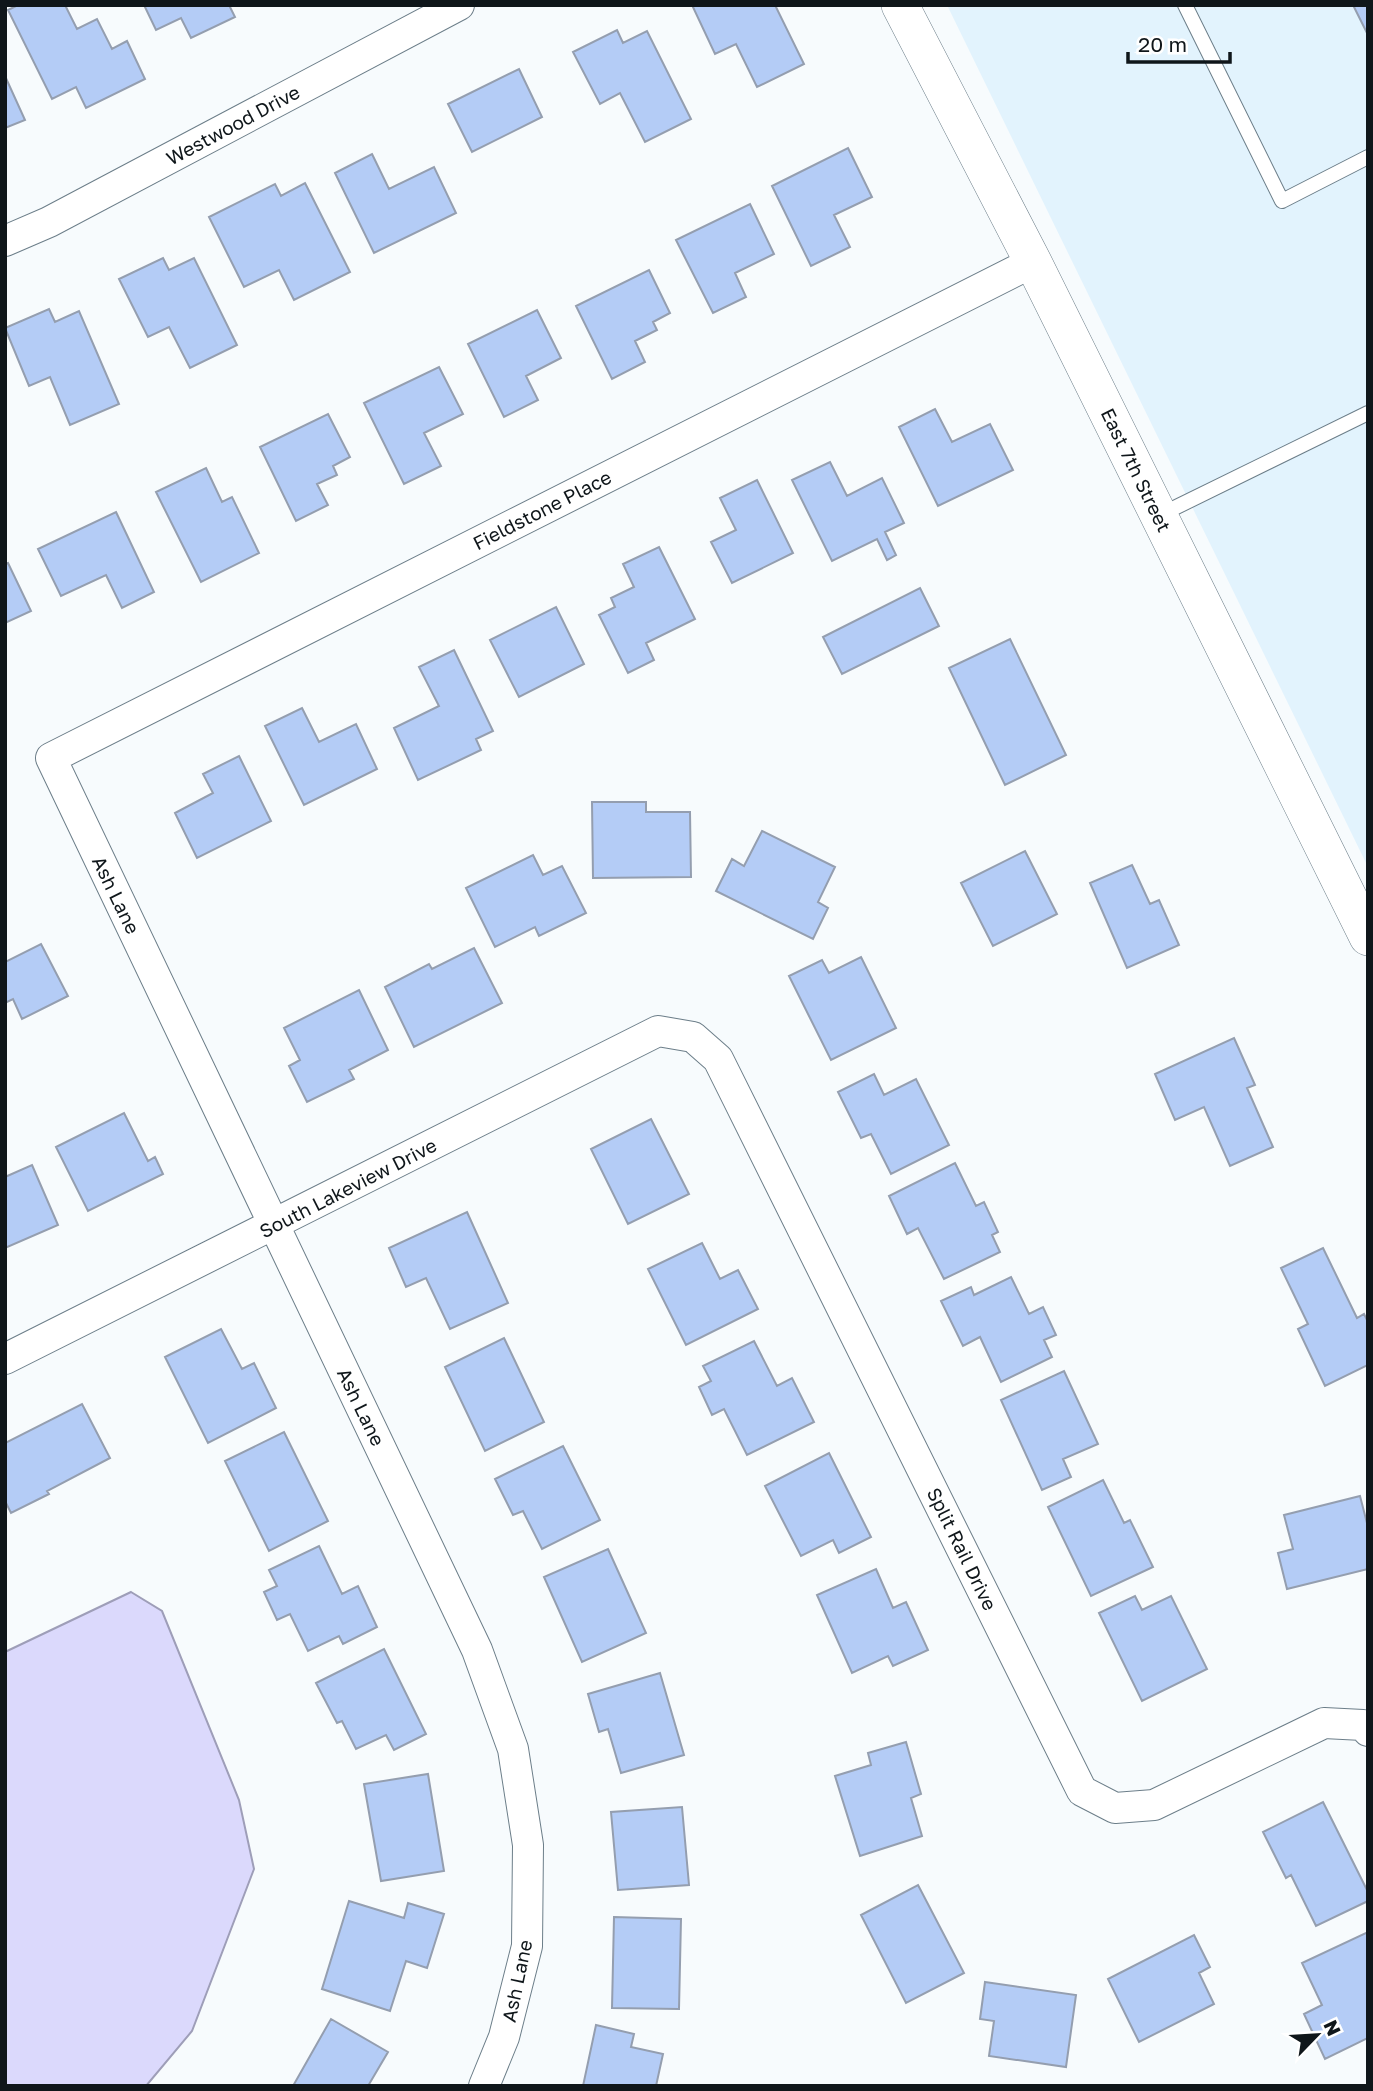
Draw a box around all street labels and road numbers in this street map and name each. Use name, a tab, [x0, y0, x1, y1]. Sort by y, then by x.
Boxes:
street label: Westwood Drive	[162, 80, 303, 169]
street label: East 7th Street	[1097, 404, 1176, 535]
street label: Fieldstone Place	[469, 465, 615, 554]
street label: Ash Lane	[88, 852, 145, 937]
street label: South Lakeview Drive	[255, 1133, 440, 1242]
street label: Ash Lane	[333, 1364, 390, 1449]
street label: Split Rail Drive	[923, 1484, 1002, 1614]
street label: Ash Lane	[497, 1938, 536, 2024]

